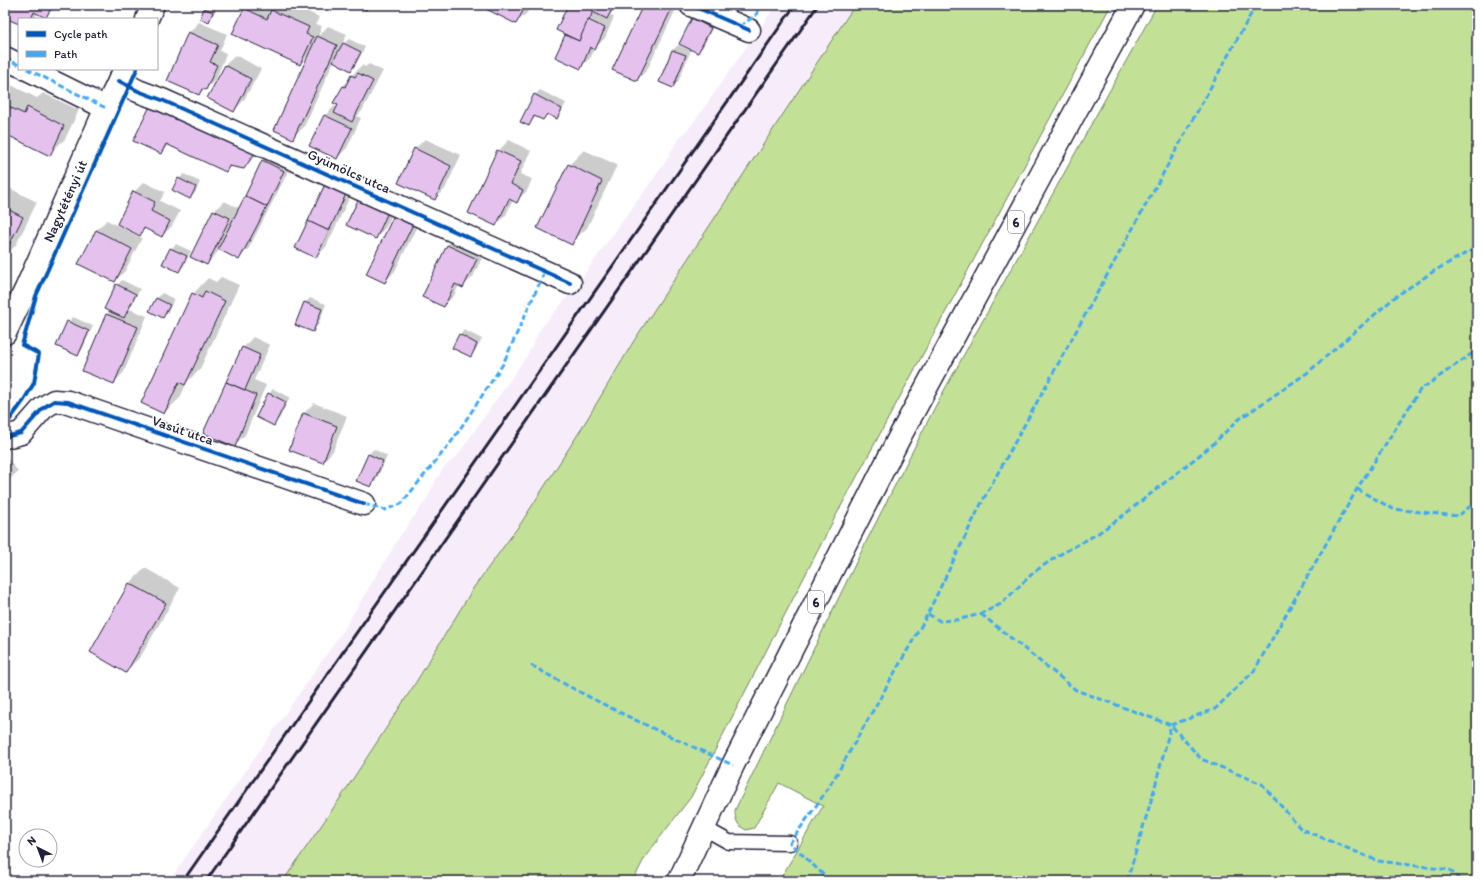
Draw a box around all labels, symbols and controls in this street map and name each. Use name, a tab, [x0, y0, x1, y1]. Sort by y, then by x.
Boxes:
legend	[18, 18, 158, 70]
text: Cycle path	[54, 27, 108, 41]
text: Path	[54, 47, 77, 61]
street label: Gyümölcs utca	[305, 146, 393, 197]
street label: Nagytétényi út	[40, 157, 91, 245]
road number: 6	[1008, 211, 1024, 233]
street label: Vasút utca	[150, 412, 217, 449]
road number: 6	[808, 591, 824, 613]
north arrow	[18, 828, 58, 868]
text: N	[25, 834, 39, 848]

